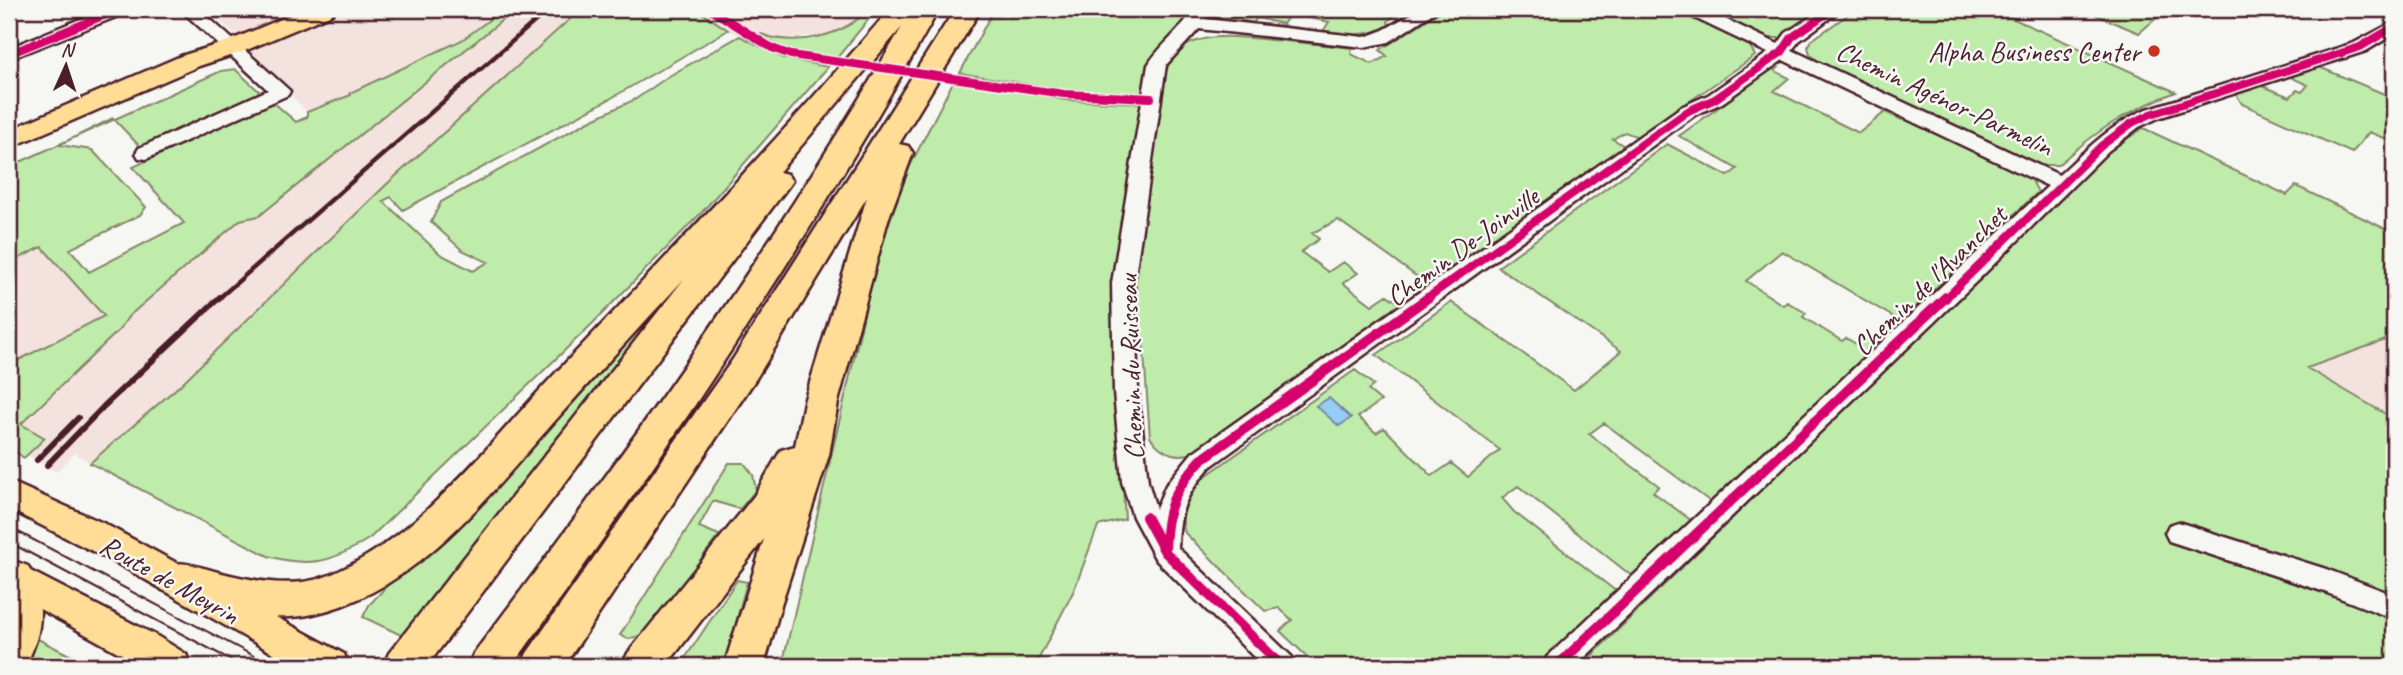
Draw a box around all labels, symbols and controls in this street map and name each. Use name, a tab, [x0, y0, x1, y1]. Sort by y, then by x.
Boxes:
north arrow	[32, 32, 102, 102]
street label: Chemin Agénor-Parmelin	[1831, 33, 2060, 165]
place label: Alpha Business Center	[1928, 34, 2143, 69]
text: N	[60, 38, 77, 62]
marker: Alpha Business Center	[2146, 43, 2162, 59]
street label: Chemin De-Joinville	[1379, 178, 1547, 314]
street label: Chemin de l'Avanchet	[1845, 196, 2016, 363]
street label: Chemin du Ruisseau	[1110, 272, 1151, 460]
street label: Route de Meyrin	[94, 527, 246, 632]

